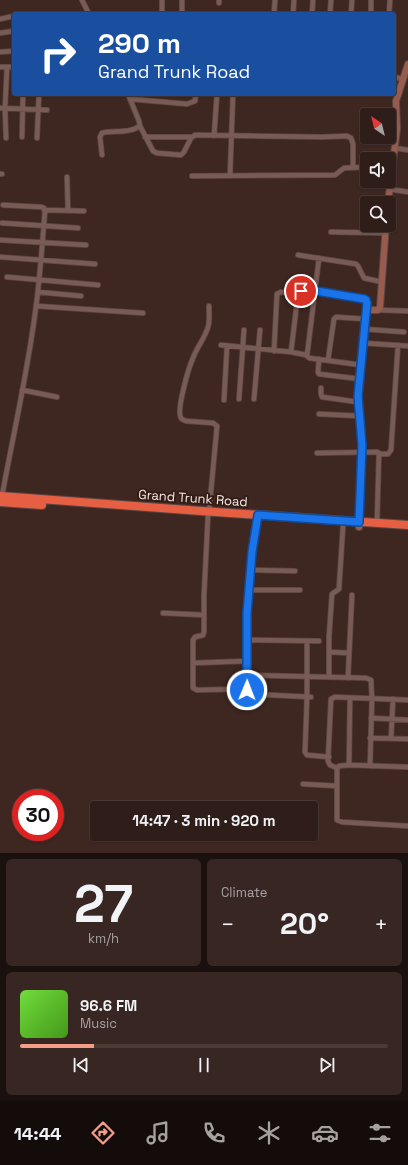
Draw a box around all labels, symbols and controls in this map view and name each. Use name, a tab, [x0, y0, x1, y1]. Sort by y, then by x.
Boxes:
text: 290 m	[98, 25, 181, 61]
icon: right	[32, 28, 84, 80]
text: Grand Trunk Road	[98, 60, 250, 83]
north arrow	[360, 108, 396, 144]
map controls	[360, 108, 396, 232]
button: sound	[360, 152, 396, 188]
button: search	[360, 196, 396, 232]
pin	[284, 274, 318, 308]
icon: arrive	[290, 280, 312, 302]
street label: Grand Trunk Road	[138, 486, 248, 510]
position arrow	[226, 669, 268, 711]
speed limit sign: 30	[12, 789, 64, 841]
text: 14:47 · 3 min · 920 m	[132, 811, 276, 830]
text: 27	[74, 871, 133, 937]
text: Climate	[221, 884, 267, 901]
text: 20°	[280, 904, 329, 943]
text: −	[221, 910, 235, 938]
text: +	[374, 910, 388, 938]
text: km/h	[88, 930, 119, 947]
text: 96.6 FM	[80, 996, 137, 1015]
text: Music	[80, 1015, 117, 1032]
icon: previous	[70, 1054, 92, 1076]
icon: pause	[193, 1054, 215, 1076]
icon: next	[316, 1054, 338, 1076]
icon: directions	[89, 1119, 117, 1147]
icon: music	[144, 1119, 172, 1147]
icon: phone	[200, 1119, 228, 1147]
icon: climate	[255, 1119, 283, 1147]
icon: car	[311, 1119, 339, 1147]
icon: filters	[366, 1119, 394, 1147]
text: 14:44	[14, 1122, 62, 1145]

